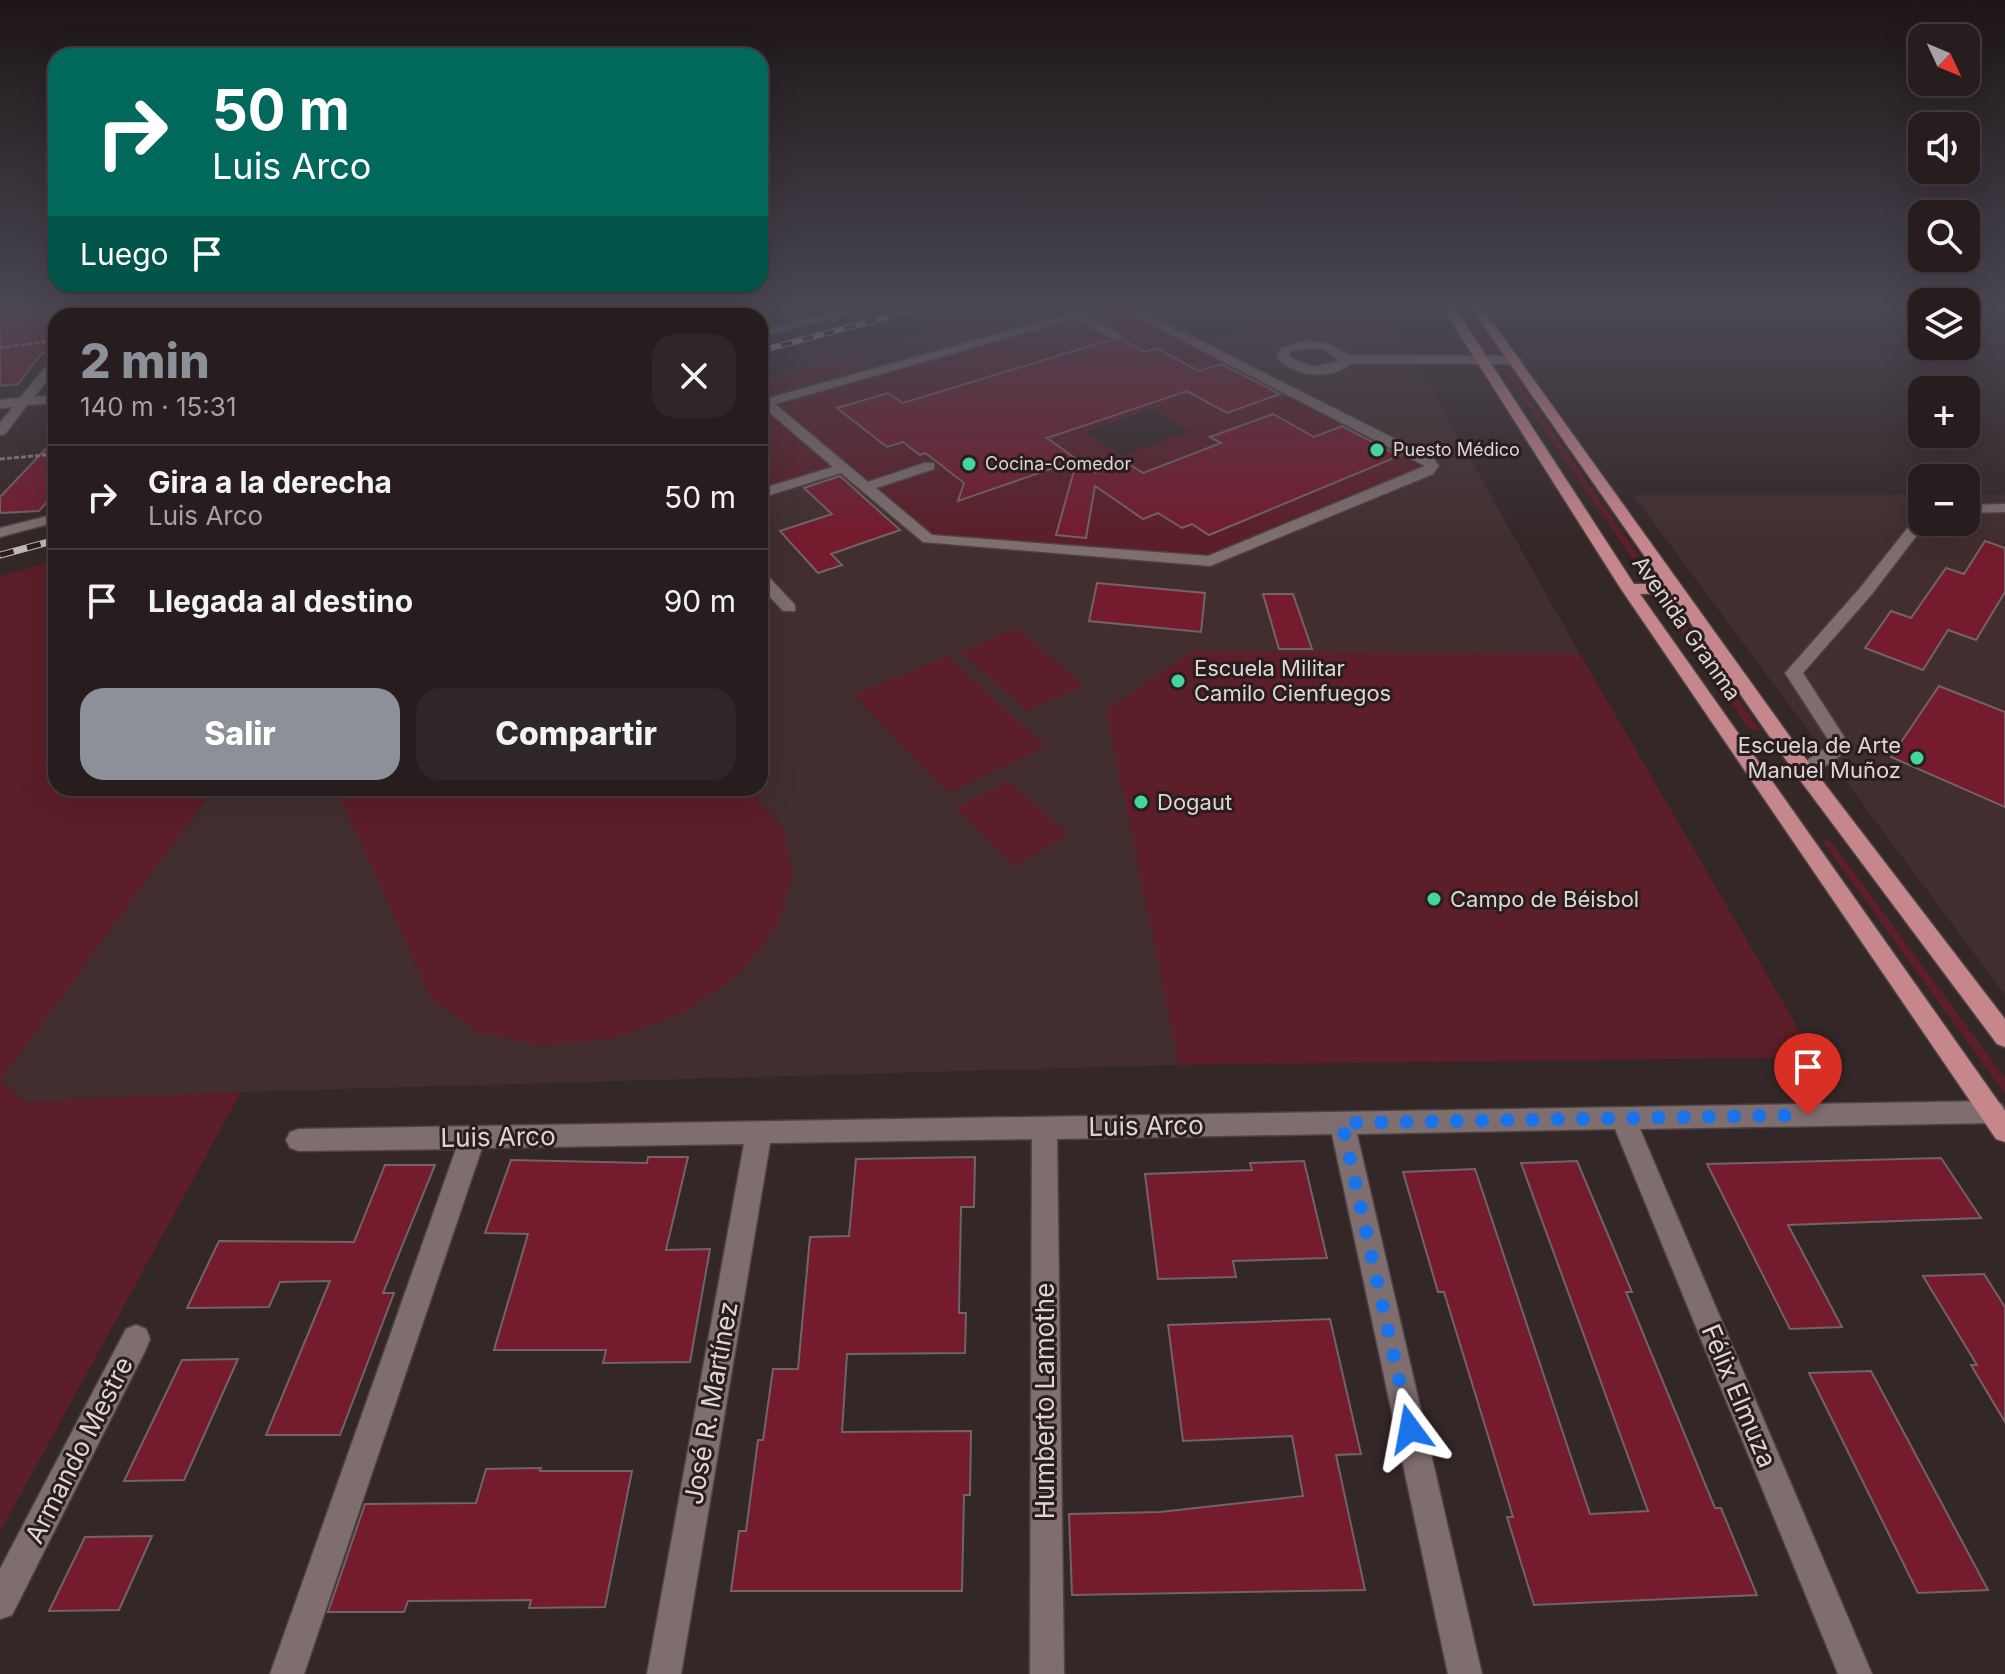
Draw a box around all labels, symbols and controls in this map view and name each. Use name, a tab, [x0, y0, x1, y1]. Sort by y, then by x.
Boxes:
north arrow	[1908, 24, 1980, 96]
map controls	[1908, 24, 1980, 536]
text: 50 m	[212, 76, 350, 144]
icon: right	[80, 80, 184, 184]
button: sound	[1908, 112, 1980, 184]
text: Luis Arco	[212, 144, 371, 188]
button: search	[1908, 200, 1980, 272]
icon: arrive	[185, 232, 229, 276]
text: Luego	[80, 236, 169, 272]
button: layers	[1908, 288, 1980, 360]
text: 2 min	[80, 331, 210, 390]
button: close	[652, 334, 736, 418]
button: +	[1908, 376, 1980, 448]
text: 140 m · 15:31	[80, 391, 236, 422]
place label: Puesto Médico	[1393, 439, 1520, 460]
marker: Puesto Médico	[1368, 441, 1386, 459]
place label: Cocina-Comedor	[985, 453, 1132, 474]
marker: Cocina-Comedor	[960, 455, 978, 473]
text: Gira a la derecha	[148, 464, 392, 500]
button: −	[1908, 464, 1980, 536]
icon: right	[80, 475, 124, 519]
text: 50 m	[664, 479, 736, 515]
text: Luis Arco	[148, 500, 263, 531]
street label: Avenida Granma	[1627, 551, 1747, 705]
icon: arrive	[80, 579, 124, 623]
text: Llegada al destino	[148, 583, 413, 619]
text: 90 m	[664, 583, 736, 619]
place label: Escuela Militar Camilo Cienfuegos	[1194, 655, 1391, 706]
marker: Escuela Militar Camilo Cienfuegos	[1169, 672, 1187, 690]
button: Salir	[80, 688, 400, 780]
button: Compartir	[416, 688, 736, 780]
place label: Escuela de Arte Manuel Muñoz	[1738, 732, 1901, 783]
marker: Escuela de Arte Manuel Muñoz	[1908, 749, 1926, 767]
place label: Dogaut	[1157, 789, 1232, 815]
marker: Dogaut	[1132, 793, 1150, 811]
place label: Campo de Béisbol	[1450, 886, 1639, 912]
marker: Campo de Béisbol	[1425, 890, 1443, 908]
pin	[1774, 1033, 1842, 1115]
icon: arrive	[1786, 1045, 1830, 1089]
street label: Luis Arco	[1088, 1109, 1204, 1142]
street label: Luis Arco	[440, 1120, 556, 1153]
street label: Humberto Lamothe	[1029, 1283, 1060, 1519]
street label: José R. Martínez	[677, 1299, 744, 1507]
street label: Félix Elmuza	[1695, 1320, 1784, 1472]
street label: Armando Mestre	[18, 1351, 139, 1548]
position arrow	[1368, 1387, 1452, 1471]

